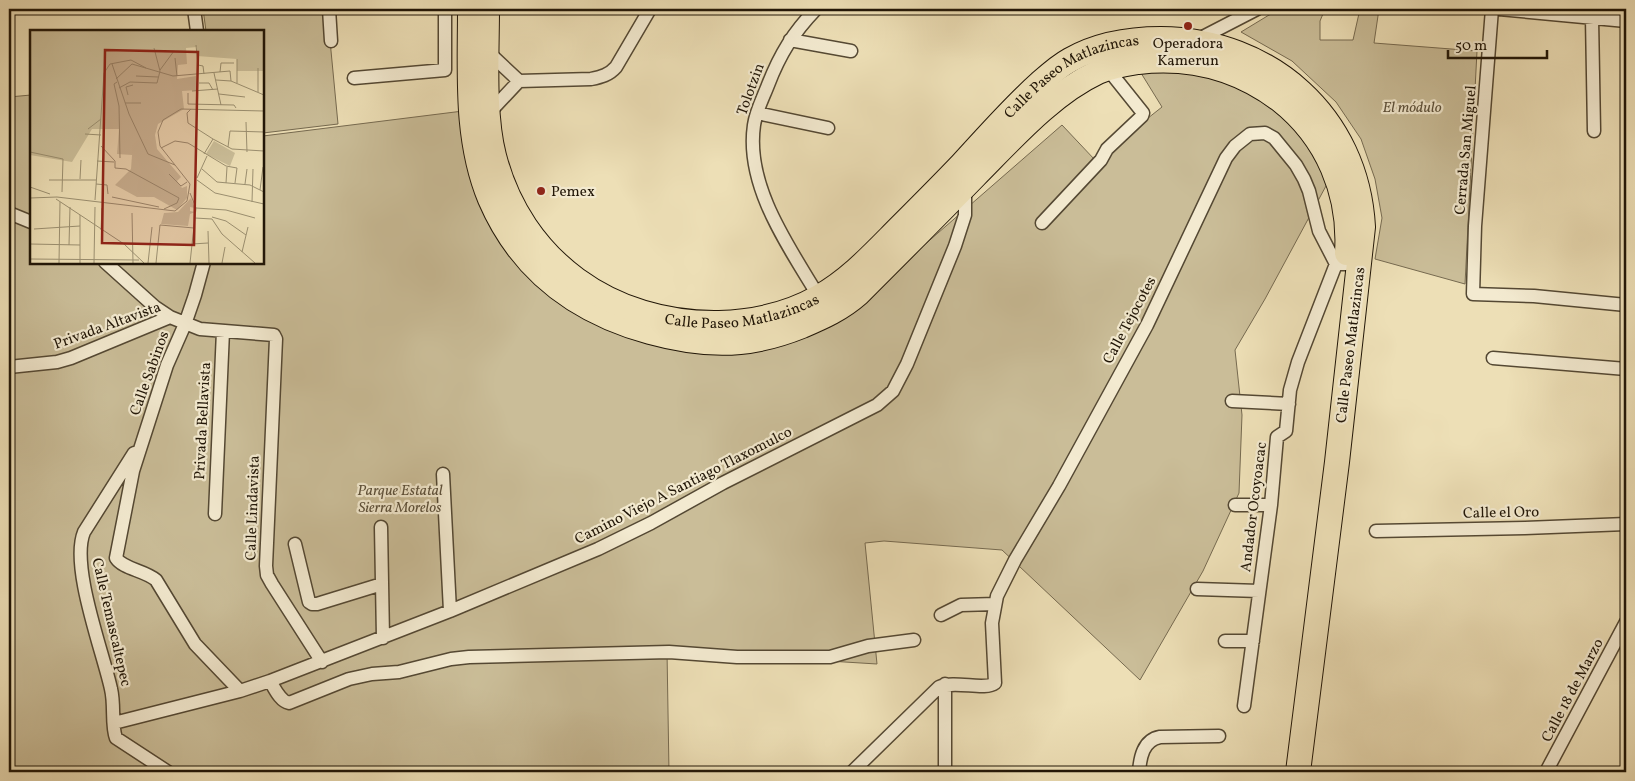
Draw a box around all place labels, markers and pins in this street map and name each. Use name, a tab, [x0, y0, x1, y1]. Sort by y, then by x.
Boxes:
marker: Operadora Kamerun	[1182, 20, 1194, 32]
place label: Operadora Kamerun	[1153, 34, 1223, 72]
place label: Pemex	[551, 182, 595, 203]
marker: Pemex	[535, 185, 547, 197]

